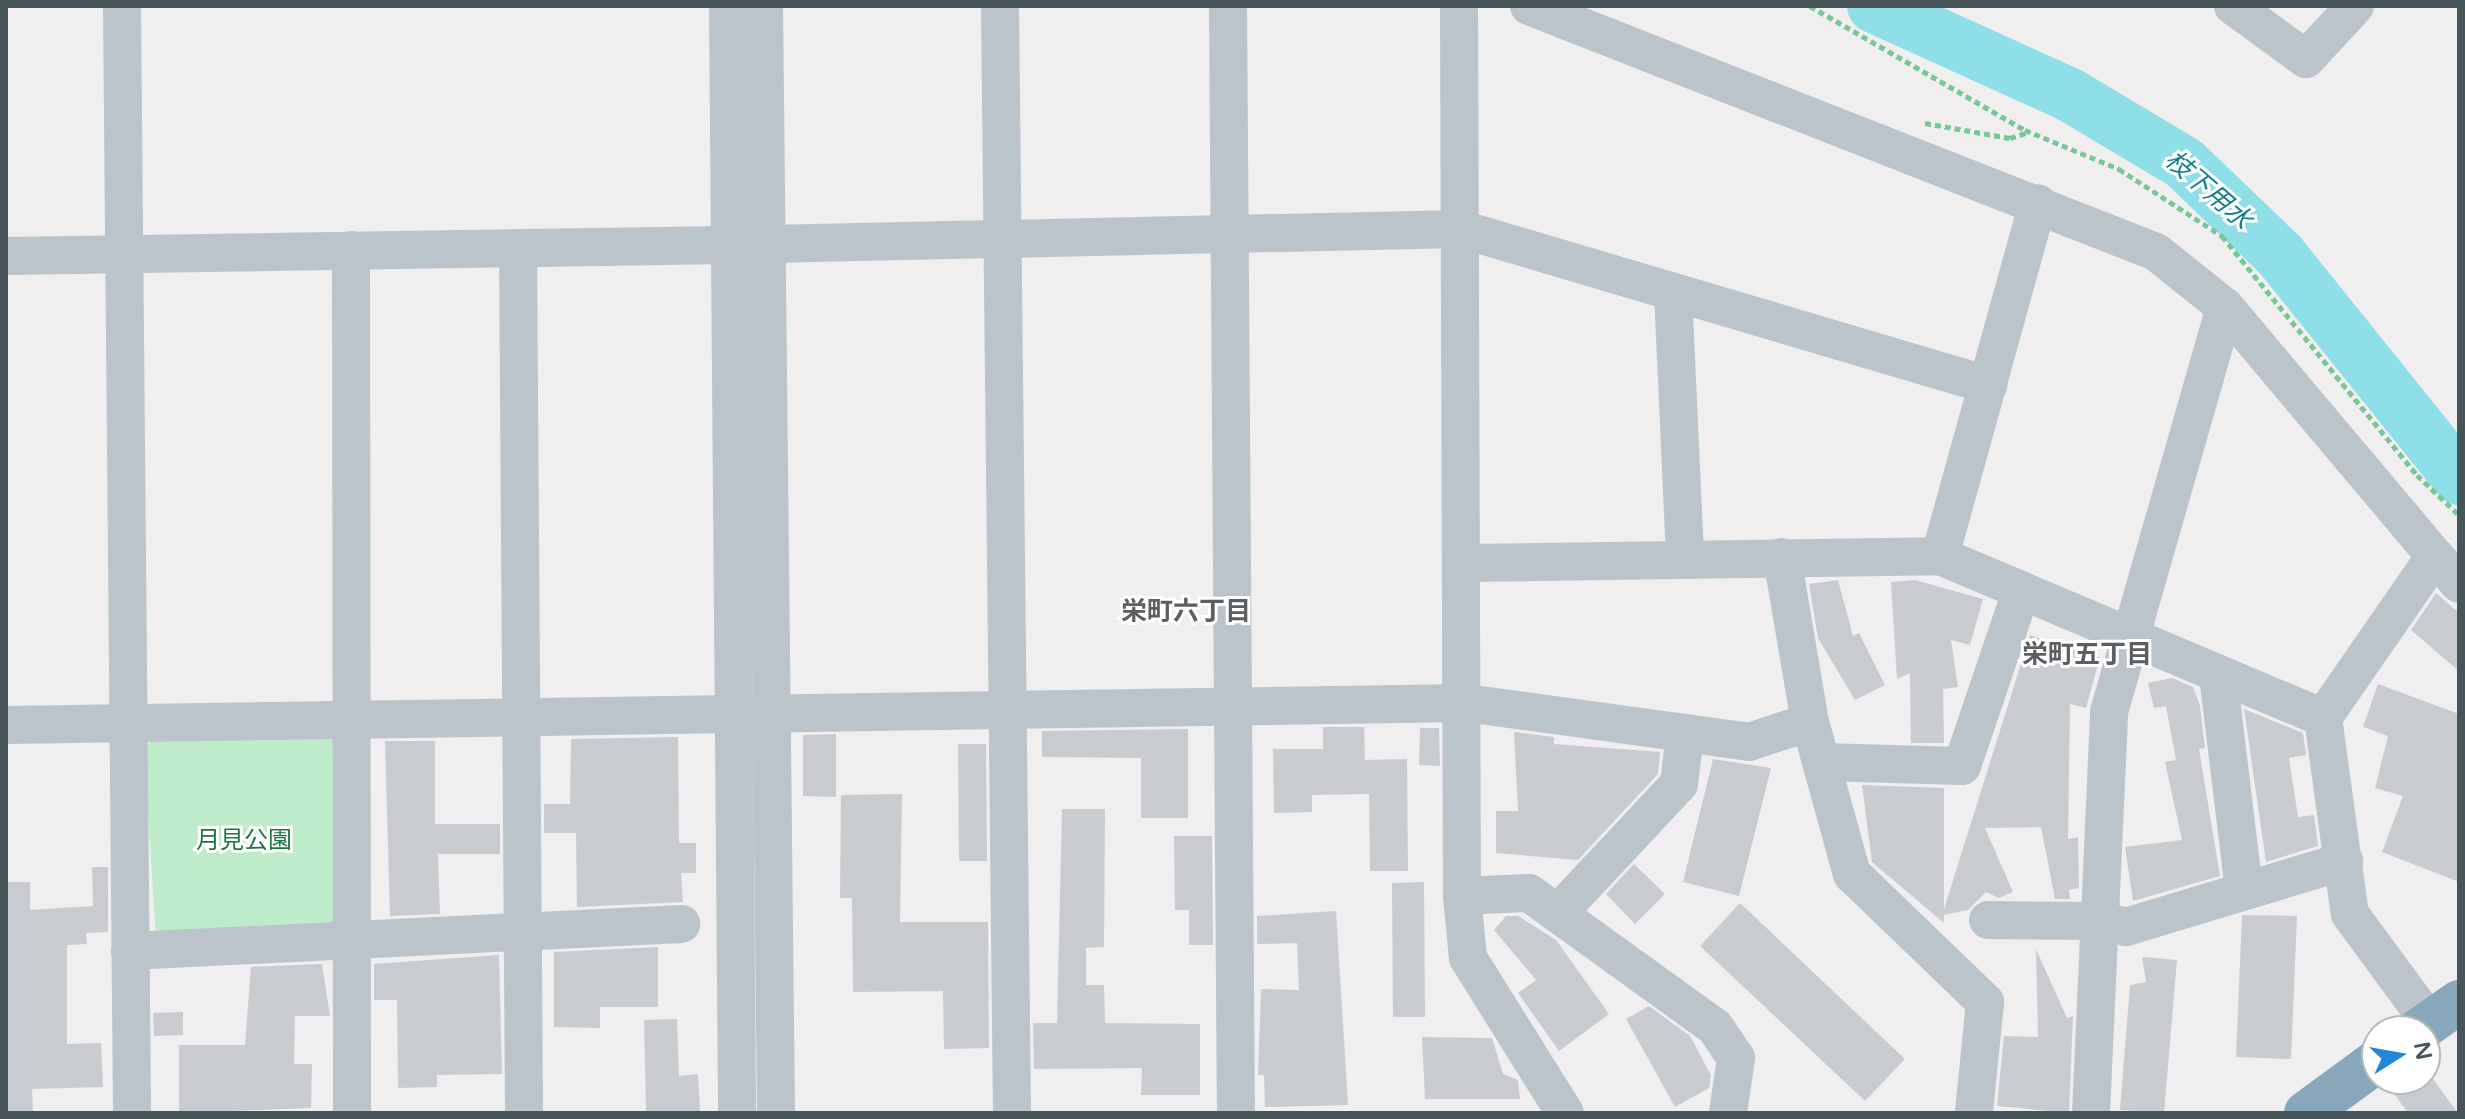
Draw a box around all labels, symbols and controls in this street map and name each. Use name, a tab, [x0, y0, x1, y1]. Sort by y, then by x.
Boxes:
water label: 枝下用水	[2159, 144, 2257, 236]
district label: 栄町六丁目	[1121, 596, 1251, 628]
district label: 栄町五丁目	[2022, 639, 2152, 671]
park label: 月見公園	[196, 827, 292, 855]
north arrow	[2361, 1015, 2441, 1095]
text: N	[2408, 1040, 2437, 1062]

